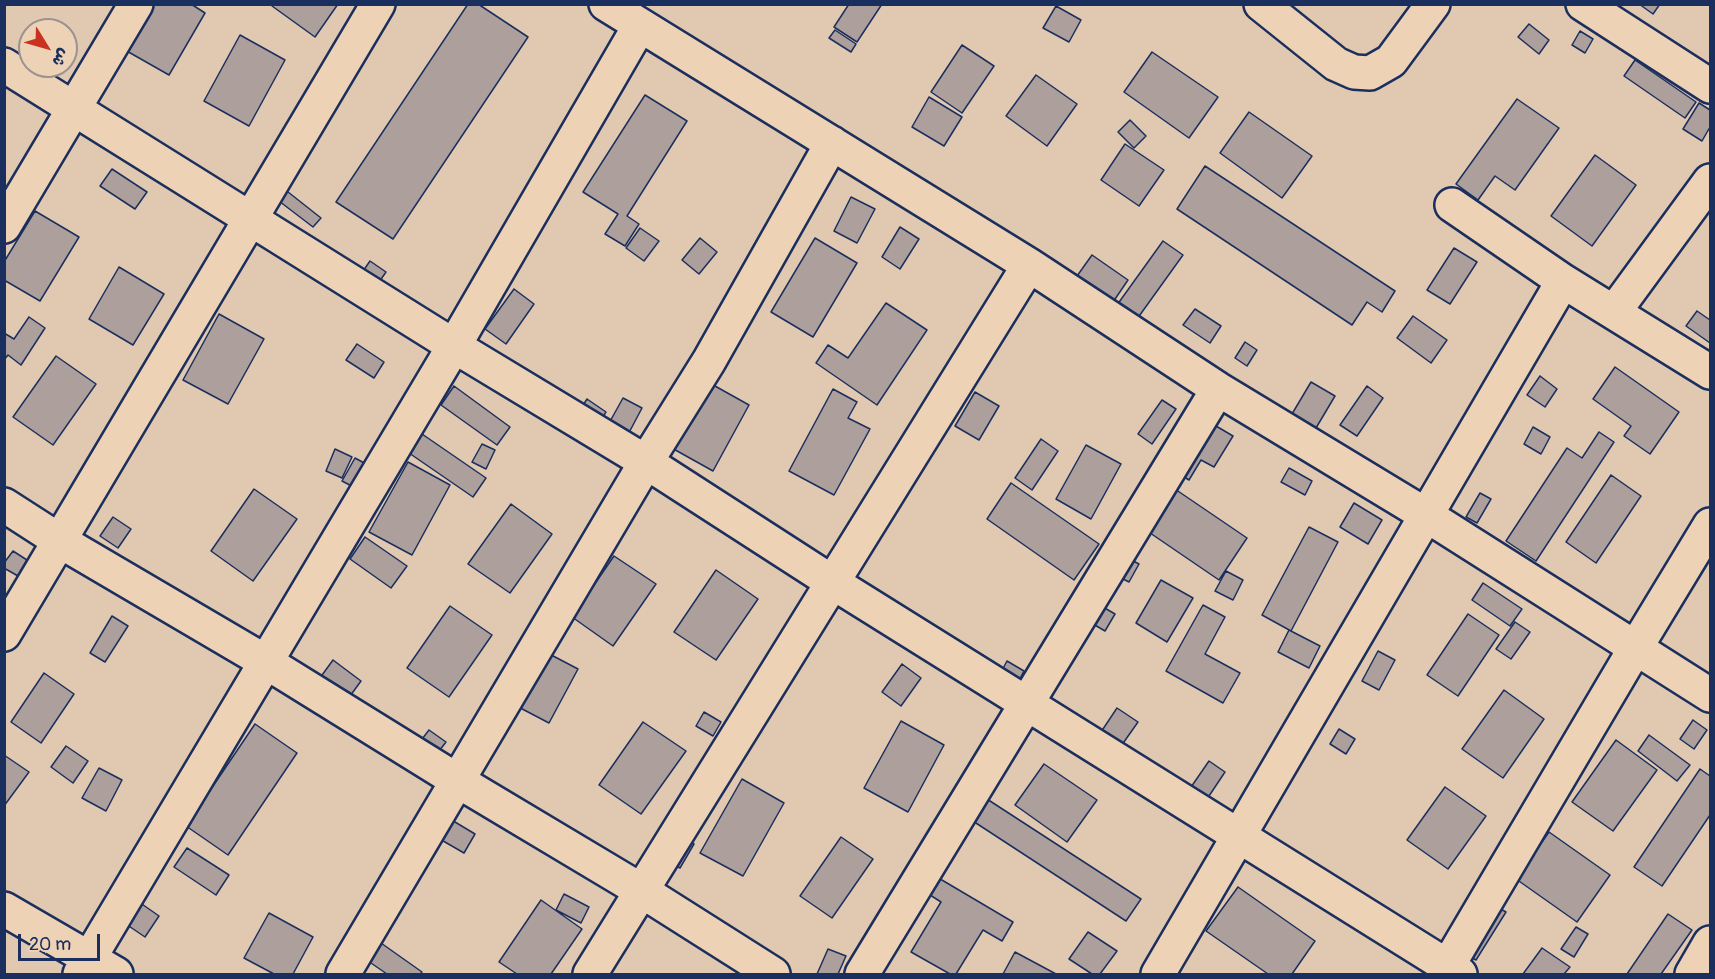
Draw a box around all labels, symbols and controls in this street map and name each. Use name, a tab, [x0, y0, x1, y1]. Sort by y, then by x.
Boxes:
north arrow	[18, 18, 78, 78]
text: ش	[47, 45, 74, 71]
scale bar	[21, 922, 104, 960]
text: 20 m	[29, 933, 71, 956]

